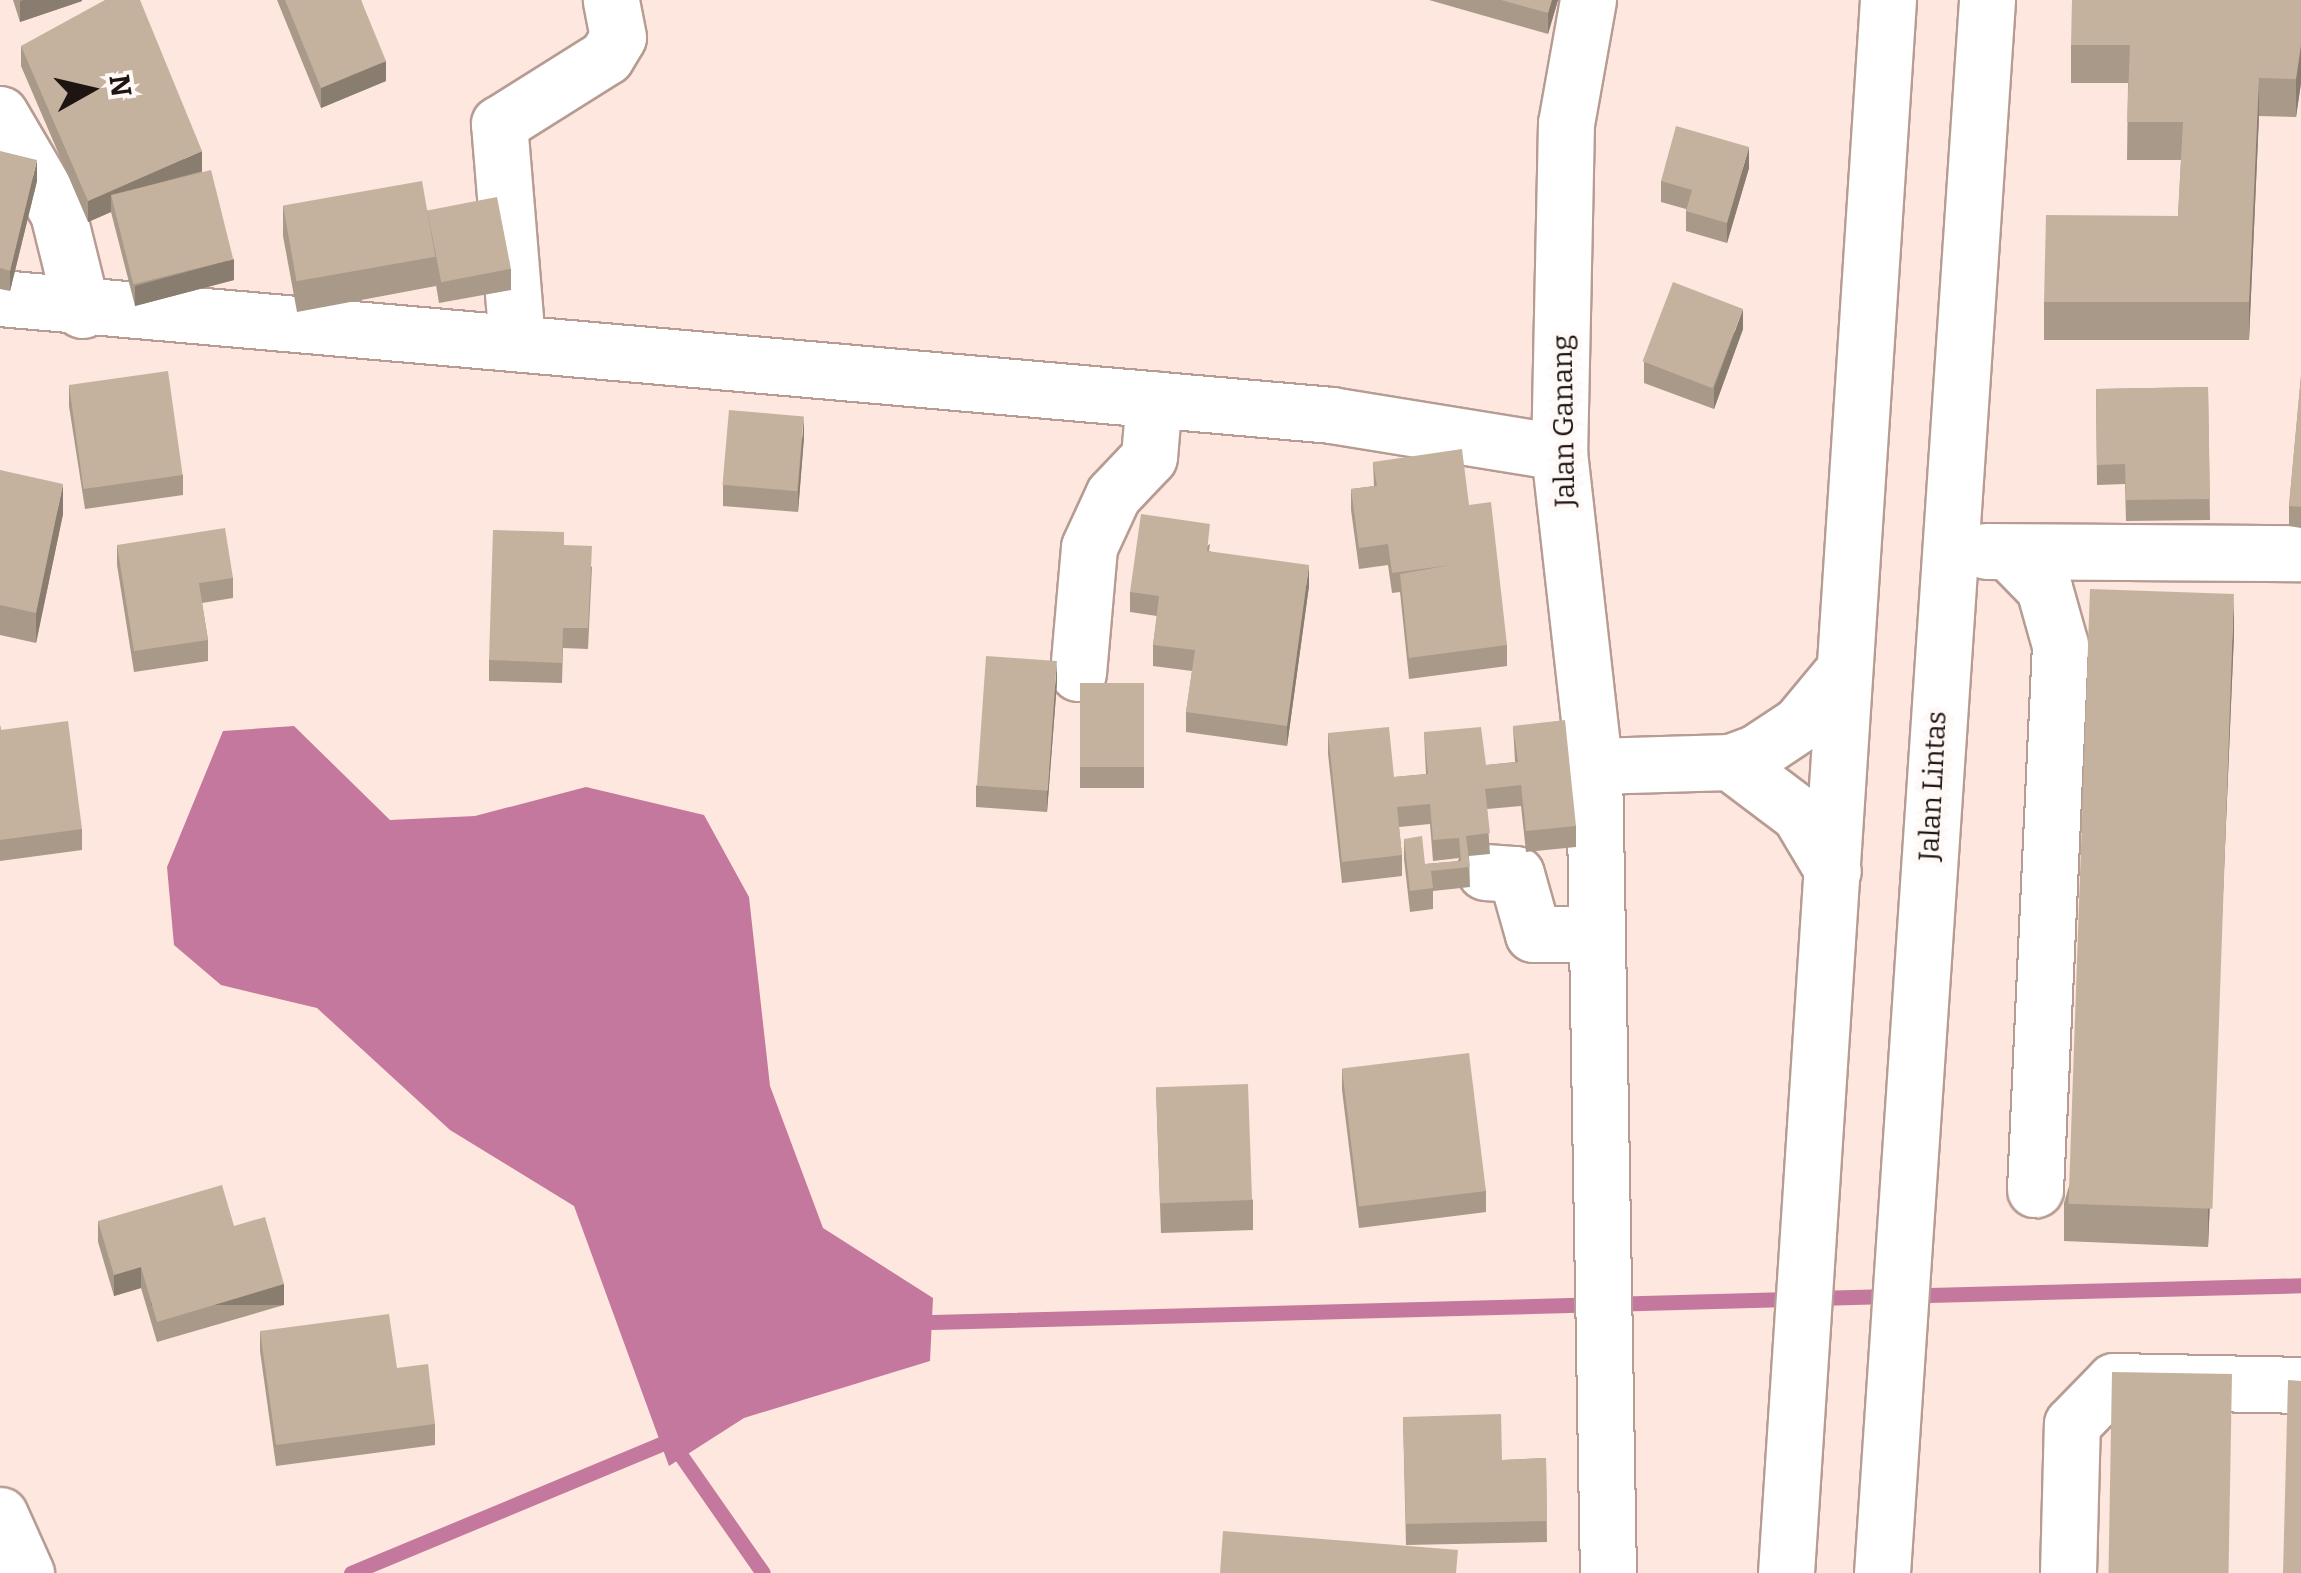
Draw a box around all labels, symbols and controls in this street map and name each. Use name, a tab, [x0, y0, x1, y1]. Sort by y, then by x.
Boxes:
north arrow	[40, 40, 140, 140]
text: N	[102, 73, 138, 99]
street label: Jalan Ganang	[1546, 335, 1582, 507]
street label: Jalan Lintas	[1912, 710, 1954, 862]

